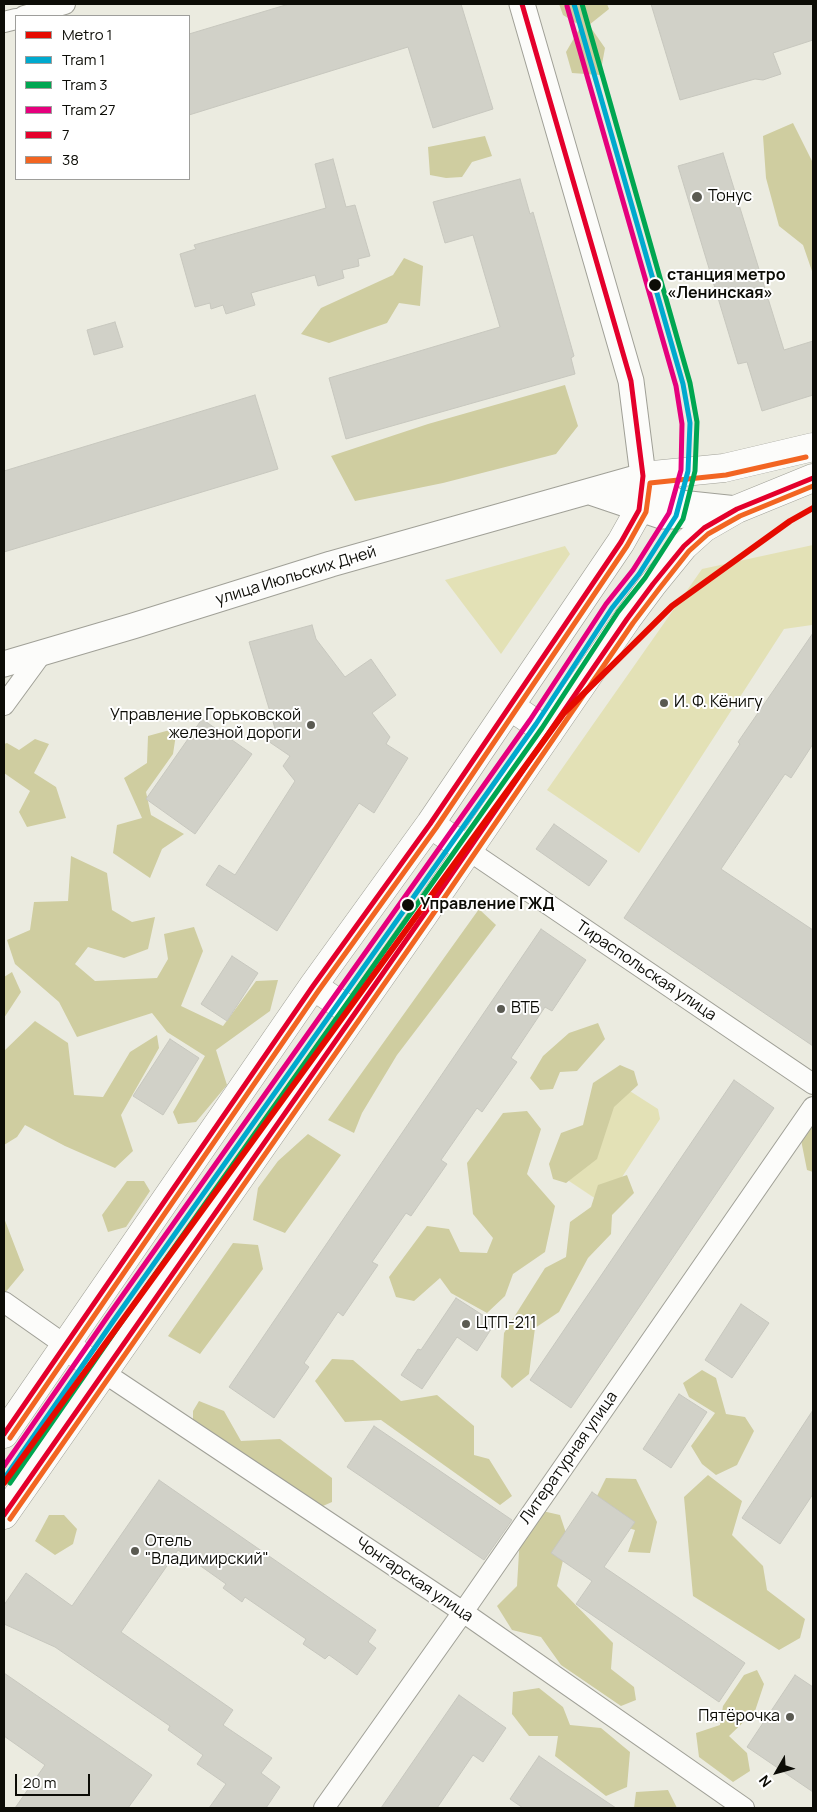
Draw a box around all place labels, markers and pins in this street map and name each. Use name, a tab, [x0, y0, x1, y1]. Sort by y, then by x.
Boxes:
place label: Тонус	[708, 187, 752, 207]
marker: Тонус	[690, 190, 704, 204]
place label: станция метро «Ленинская»	[667, 266, 786, 304]
marker: станция метро «Ленинская»	[647, 277, 663, 293]
place label: И. Ф. Кёнигу	[674, 693, 763, 713]
marker: И. Ф. Кёнигу	[658, 697, 670, 709]
place label: Управление Горьковской железной дороги	[110, 706, 301, 744]
marker: Управление Горьковской железной дороги	[305, 719, 317, 731]
place label: Управление ГЖД	[420, 895, 554, 915]
marker: Управление ГЖД	[400, 897, 416, 913]
place label: ВТБ	[511, 999, 540, 1019]
marker: ВТБ	[495, 1003, 507, 1015]
place label: ЦТП-211	[476, 1314, 536, 1334]
marker: ЦТП-211	[460, 1318, 472, 1330]
place label: Отель "Владимирский"	[145, 1532, 269, 1570]
marker: Отель "Владимирский"	[129, 1545, 141, 1557]
place label: Пятёрочка	[698, 1707, 780, 1727]
marker: Пятёрочка	[784, 1711, 796, 1723]

